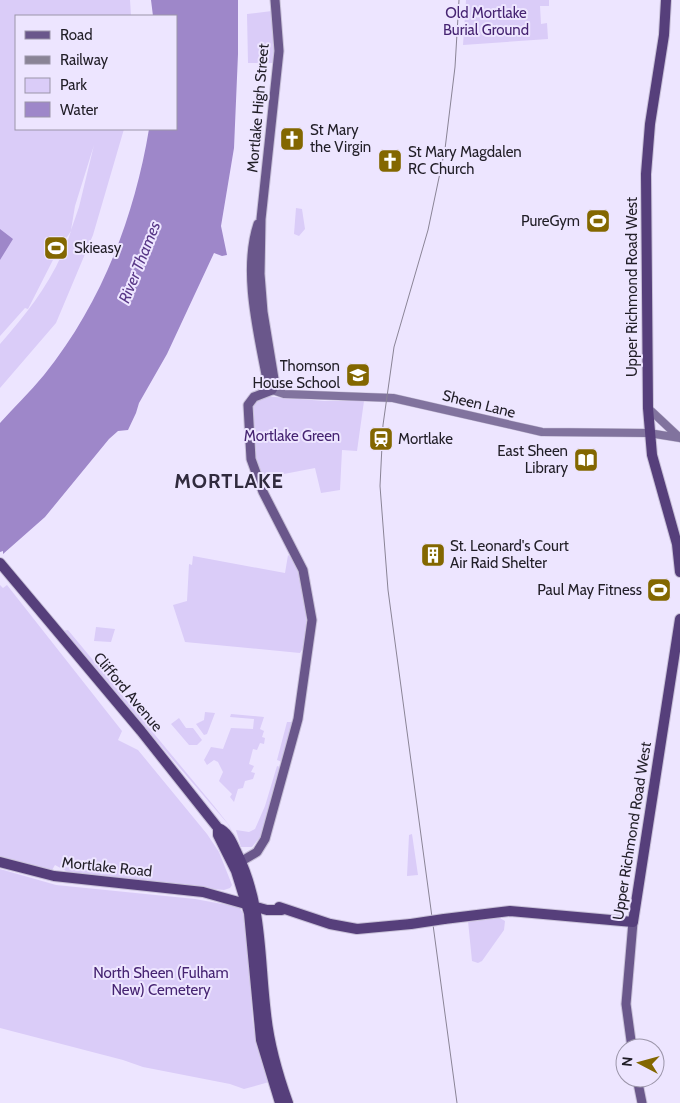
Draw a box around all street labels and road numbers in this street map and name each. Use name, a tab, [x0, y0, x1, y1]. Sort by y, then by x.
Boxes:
street label: Mortlake High Street	[243, 43, 273, 173]
street label: Upper Richmond Road West	[623, 197, 641, 377]
street label: Sheen Lane	[441, 386, 518, 422]
street label: Clifford Avenue	[90, 649, 167, 735]
street label: Upper Richmond Road West	[609, 741, 655, 921]
street label: Mortlake Road	[61, 853, 153, 881]

